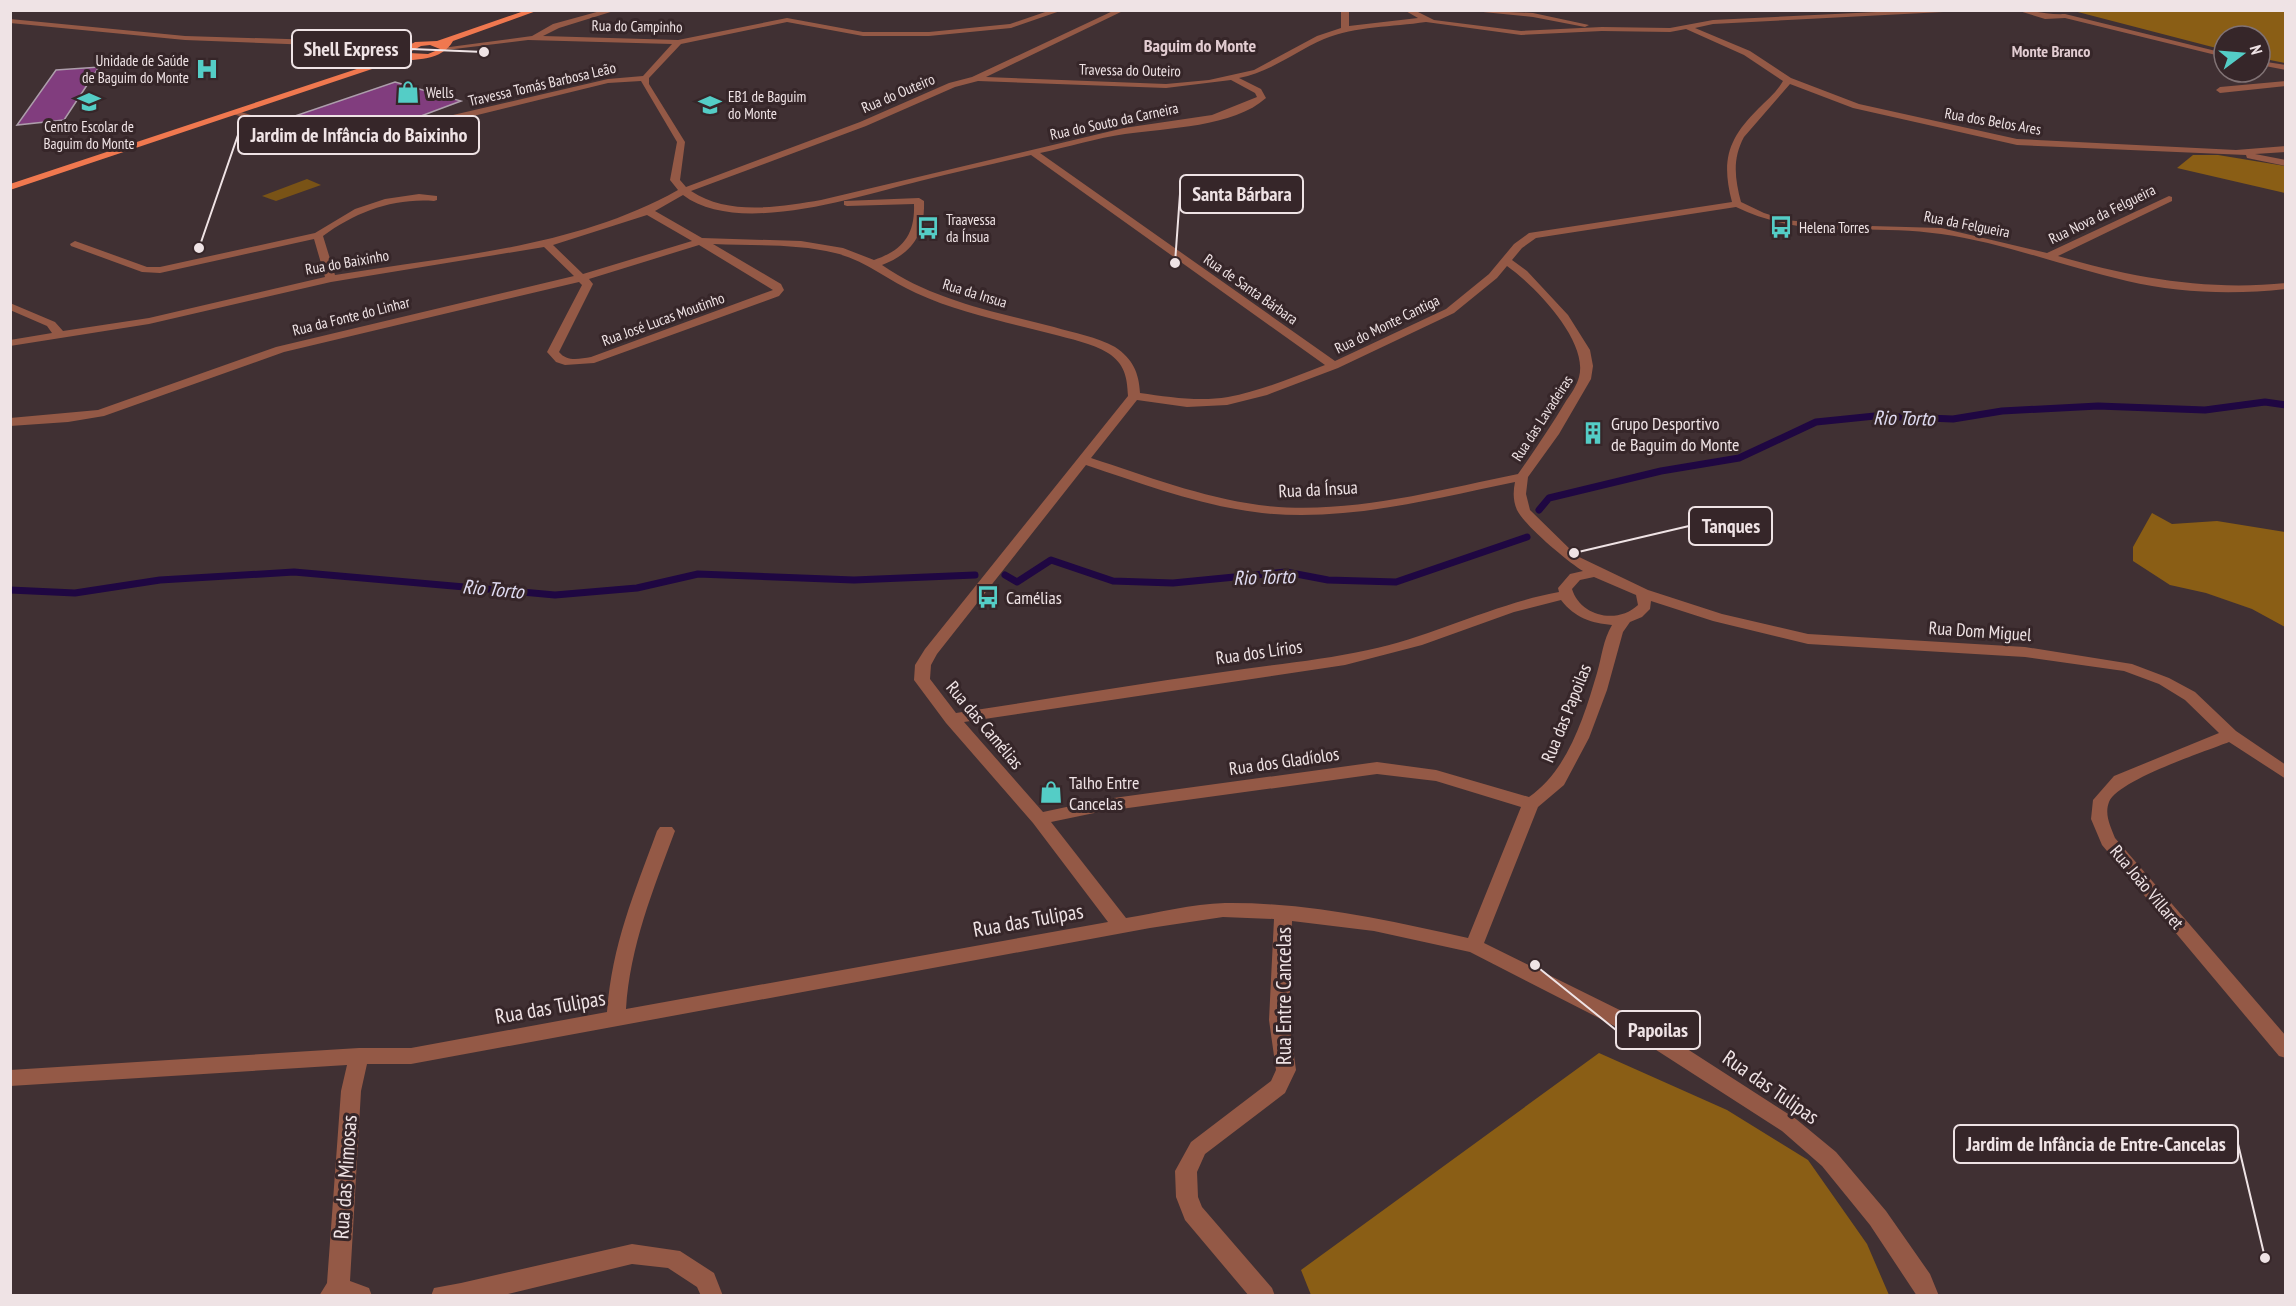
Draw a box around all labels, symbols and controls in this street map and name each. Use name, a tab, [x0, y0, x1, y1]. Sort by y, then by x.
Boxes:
street label: Rua do Campinho	[591, 16, 683, 36]
north arrow	[2212, 24, 2272, 84]
callout: Shell Express	[292, 30, 411, 68]
district label: Baguim do Monte	[1144, 34, 1257, 57]
text: Shell Express	[304, 36, 398, 62]
district label: Monte Branco	[2012, 41, 2090, 61]
text: N	[2246, 43, 2267, 57]
place label: Unidade de Saúde de Baguim do Monte	[82, 51, 189, 87]
hospital icon: Unidade de Saúde de Baguim do Monte	[194, 56, 220, 82]
street label: Travessa Tomás Barbosa Leão	[466, 58, 618, 110]
street label: Travessa do Outeiro	[1079, 60, 1181, 80]
street label: Rua do Outeiro	[858, 69, 938, 117]
shop icon: Wells	[395, 79, 421, 105]
place label: Wells	[426, 83, 454, 102]
place label: EB1 de Baguim do Monte	[728, 87, 806, 123]
school or university icon: Centro Escolar de Baguim do Monte	[76, 89, 102, 115]
school or university icon: EB1 de Baguim do Monte	[697, 92, 723, 118]
street label: Rua do Souto da Carneira	[1048, 98, 1180, 144]
street label: Rua dos Belos Ares	[1943, 103, 2043, 139]
callout: Jardim de Infância do Baixinho	[238, 116, 479, 154]
place label: Centro Escolar de Baguim do Monte	[43, 117, 135, 153]
text: Jardim de Infância do Baixinho	[250, 122, 468, 148]
callout: Santa Bárbara	[1180, 175, 1303, 213]
street label: Rua Nova da Felgueira	[2046, 180, 2158, 248]
text: Santa Bárbara	[1192, 181, 1292, 207]
street label: Rua da Felgueira	[1922, 206, 2012, 242]
place label: Traavessa da Ínsua	[946, 210, 996, 246]
bus stop icon: Helena Torres	[1768, 214, 1794, 240]
bus stop icon: Traavessa da Ínsua	[915, 215, 941, 241]
place label: Helena Torres	[1799, 218, 1869, 237]
street label: Rua do Baixinho	[304, 245, 390, 279]
street label: Rua de Santa Bárbara	[1200, 249, 1302, 329]
street label: Rua da Insua	[941, 274, 1009, 312]
street label: Rua José Lucas Moutinho	[599, 288, 727, 350]
street label: Rua do Monte Cantiga	[1332, 290, 1442, 358]
street label: Rua da Fonte do Linhar	[290, 292, 412, 340]
street label: Rua das Lavadeiras	[1507, 371, 1577, 465]
water label: Rio Torto	[1873, 404, 1936, 432]
place label: Grupo Desportivo de Baguim do Monte	[1611, 412, 1740, 456]
building icon: Grupo Desportivo de Baguim do Monte	[1580, 420, 1606, 446]
street label: Rua da Ínsua	[1278, 475, 1358, 503]
callout: Tanques	[1689, 507, 1772, 545]
text: Tanques	[1702, 513, 1760, 539]
water label: Rio Torto	[1233, 563, 1297, 591]
water label: Rio Torto	[461, 573, 526, 605]
bus stop icon: Camélias	[975, 584, 1001, 610]
place label: Camélias	[1006, 586, 1062, 609]
street label: Rua Dom Miguel	[1928, 616, 2033, 646]
street label: Rua dos Lírios	[1214, 635, 1304, 669]
street label: Rua das Papoilas	[1536, 660, 1596, 766]
street label: Rua das Camélias	[941, 676, 1029, 774]
street label: Rua dos Gladíolos	[1228, 742, 1340, 780]
place label: Talho Entre Cancelas	[1069, 771, 1139, 815]
shop icon: Talho Entre Cancelas	[1038, 779, 1064, 805]
street label: Rua João Villaret	[2105, 840, 2189, 934]
street label: Rua das Tulipas	[971, 897, 1085, 943]
street label: Rua Entre Cancelas	[1270, 927, 1297, 1065]
street label: Rua das Tulipas	[493, 984, 607, 1030]
callout: Papoilas	[1616, 1011, 1700, 1049]
text: Papoilas	[1628, 1017, 1688, 1043]
street label: Rua das Tulipas	[1718, 1044, 1824, 1130]
street label: Rua das Mimosas	[327, 1114, 363, 1240]
callout: Jardim de Infância de Entre-Cancelas	[1954, 1125, 2238, 1163]
text: Jardim de Infância de Entre-Cancelas	[1965, 1131, 2226, 1157]

